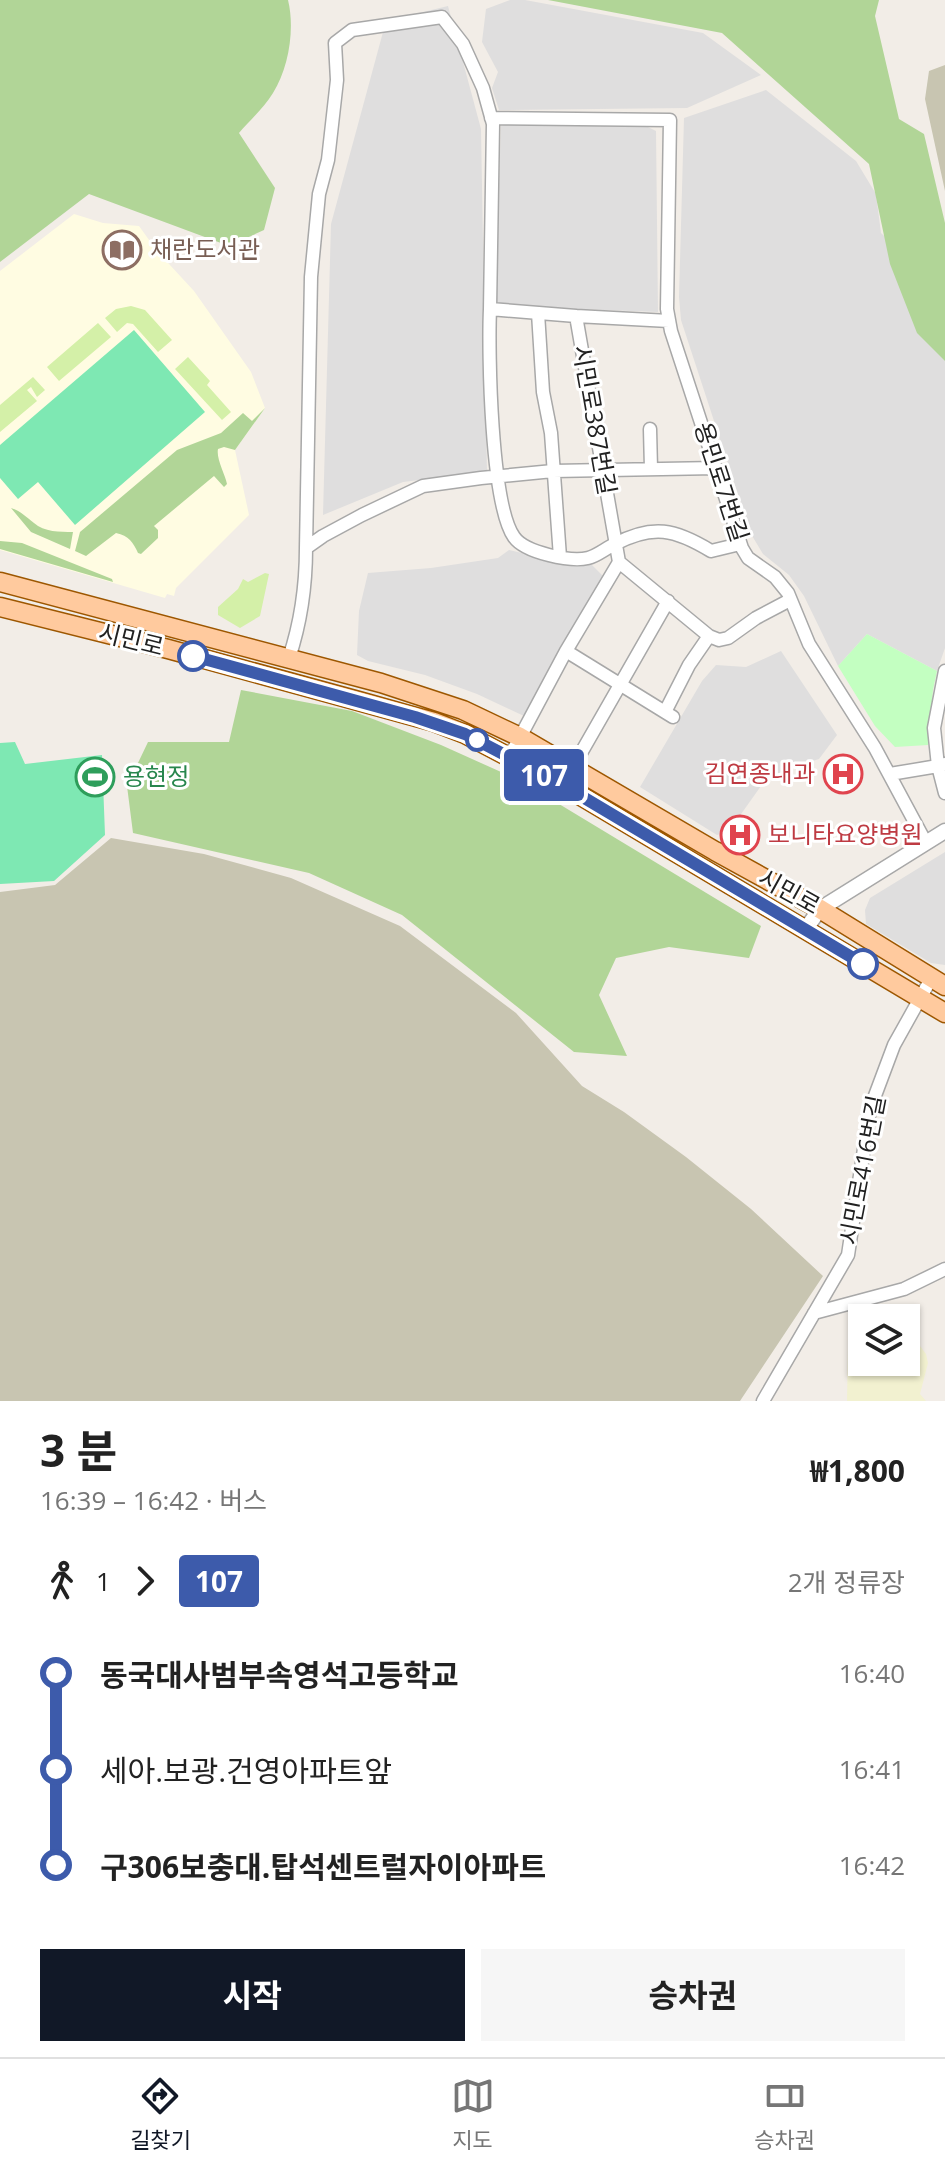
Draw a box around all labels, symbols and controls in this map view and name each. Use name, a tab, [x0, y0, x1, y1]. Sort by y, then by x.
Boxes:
library icon: 채란도서관	[101, 229, 143, 271]
place label: 채란도서관	[150, 232, 260, 265]
street label: 시민로387번길	[566, 342, 625, 497]
street label: 용민로7번길	[688, 417, 757, 546]
street label: 시민로	[95, 615, 167, 663]
unlabelled marker	[178, 641, 208, 671]
unlabelled marker	[466, 729, 488, 751]
line badge: 107	[498, 749, 590, 801]
hospital icon: 김연종내과	[822, 753, 864, 795]
sports icon: 용현정	[74, 756, 116, 798]
text: 107	[520, 756, 568, 794]
place label: 김연종내과	[705, 756, 815, 789]
place label: 용현정	[123, 759, 189, 792]
hospital icon: 보니타요양병원	[719, 814, 761, 856]
place label: 보니타요양병원	[768, 817, 923, 850]
street label: 시민로	[753, 860, 827, 921]
unlabelled marker	[848, 949, 878, 979]
street label: 시민로416번길	[831, 1092, 892, 1247]
map controls	[848, 1304, 920, 1376]
button: layers	[848, 1304, 920, 1376]
text: 3 분	[40, 1420, 117, 1480]
text: ₩1,800	[810, 1450, 905, 1491]
text: 16:39 – 16:42 · 버스	[40, 1482, 267, 1518]
icon: walk	[40, 1559, 84, 1603]
icon: forward	[123, 1559, 167, 1603]
text: 107	[195, 1562, 243, 1600]
text: 1	[96, 1563, 111, 1599]
text: 2개 정류장	[788, 1564, 905, 1600]
text: 동국대사범부속영석고등학교	[100, 1654, 459, 1695]
text: 16:40	[839, 1655, 905, 1691]
text: 세아.보광.건영아파트앞	[100, 1750, 392, 1791]
text: 16:41	[839, 1751, 905, 1787]
text: 구306보충대.탑석센트럴자이아파트	[100, 1846, 546, 1887]
text: 16:42	[839, 1847, 905, 1883]
button: 시작	[40, 1949, 465, 2041]
button: 승차권	[481, 1949, 905, 2041]
tab: 길찾기	[130, 2074, 191, 2154]
tab: 지도	[451, 2074, 495, 2154]
tab: 승차권	[754, 2074, 815, 2154]

